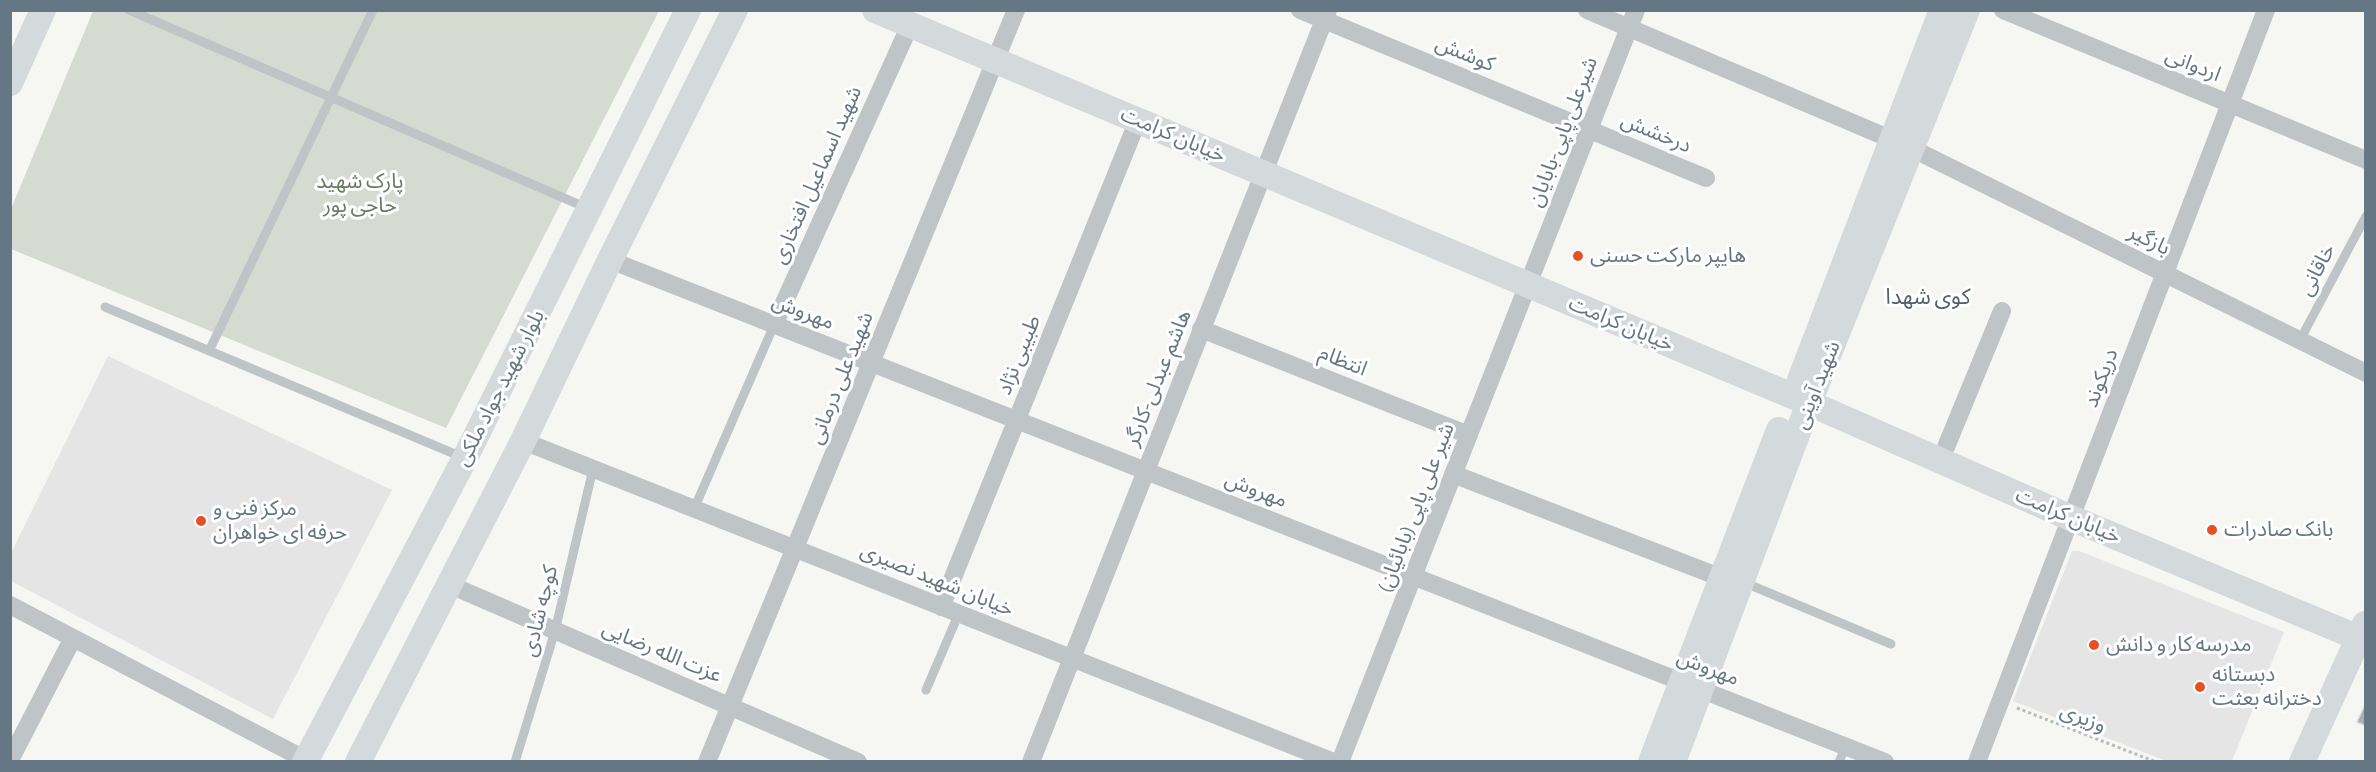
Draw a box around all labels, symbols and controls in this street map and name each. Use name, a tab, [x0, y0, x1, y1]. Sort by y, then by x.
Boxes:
street label: کوشش	[1432, 31, 1498, 77]
street label: اردوانی	[2162, 43, 2224, 87]
street label: شیرعلی پاپی-بابایان	[1523, 53, 1603, 211]
street label: شهید اسماعیل افتخاری	[766, 82, 868, 268]
street label: خیابان کرامت	[1117, 102, 1229, 168]
street label: درخشش	[1617, 108, 1695, 158]
park label: پارک شهید حاجی پور	[316, 169, 404, 219]
street label: بازگیر	[2124, 219, 2174, 261]
street label: خاقانی	[2293, 240, 2341, 300]
place label: هایپر مارکت حسنی	[1590, 243, 1746, 269]
marker: هایپر مارکت حسنی	[1571, 249, 1585, 263]
district label: کوی شهدا	[1885, 284, 1971, 310]
street label: مهروش	[768, 289, 838, 335]
street label: خیابان کرامت	[1565, 291, 1677, 357]
street label: بلوار شهید جواد ملکی	[450, 306, 550, 470]
street label: هاشم عبدلی-کارگر	[1119, 306, 1197, 450]
street label: شهید علی درمانی	[803, 308, 879, 448]
street label: طبیبی نژاد	[992, 311, 1046, 399]
street label: شهید آوینی	[1788, 337, 1846, 433]
street label: انتظام	[1315, 340, 1371, 382]
street label: دریکوند	[2078, 345, 2124, 411]
street label: شیر علی پاپی (بابائیان)	[1372, 420, 1460, 596]
street label: مهروش	[1221, 467, 1291, 513]
street label: خیابان کرامت	[2012, 483, 2124, 549]
place label: مرکز فنی و حرفه ای خواهران	[213, 496, 347, 546]
marker: مرکز فنی و حرفه ای خواهران	[194, 514, 208, 528]
place label: بانک صادرات	[2224, 517, 2333, 543]
marker: بانک صادرات	[2205, 523, 2219, 537]
street label: خیابان شهید نصیری	[857, 538, 1017, 622]
street label: کوچه شادی	[517, 563, 563, 659]
street label: عزت الله رضایی	[598, 615, 726, 689]
place label: مدرسه کار و دانش	[2106, 632, 2252, 658]
marker: مدرسه کار و دانش	[2087, 638, 2101, 652]
street label: مهروش	[1673, 645, 1743, 691]
place label: دبستانه دخترانه بعثت	[2212, 662, 2322, 712]
marker: دبستانه دخترانه بعثت	[2193, 680, 2207, 694]
street label: وزیری	[2057, 698, 2109, 738]

